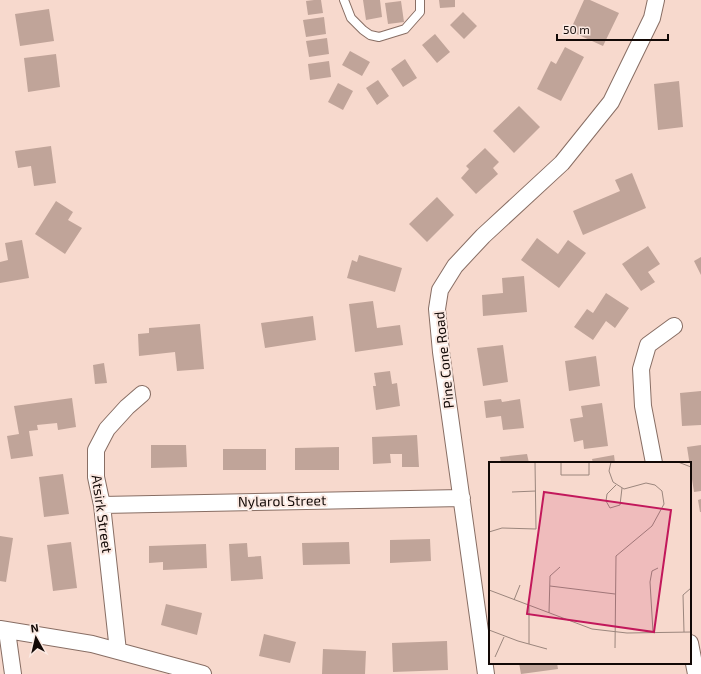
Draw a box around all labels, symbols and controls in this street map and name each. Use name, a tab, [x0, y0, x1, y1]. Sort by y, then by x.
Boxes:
scale bar	[557, 16, 668, 42]
text: 50 m	[563, 22, 590, 36]
street label: Pine Cone Road	[430, 311, 457, 409]
inset map	[489, 462, 691, 664]
street label: Atsirk Street	[89, 474, 116, 554]
street label: Nylarol Street	[238, 491, 326, 510]
north arrow	[16, 618, 56, 658]
text: N	[30, 621, 39, 635]

